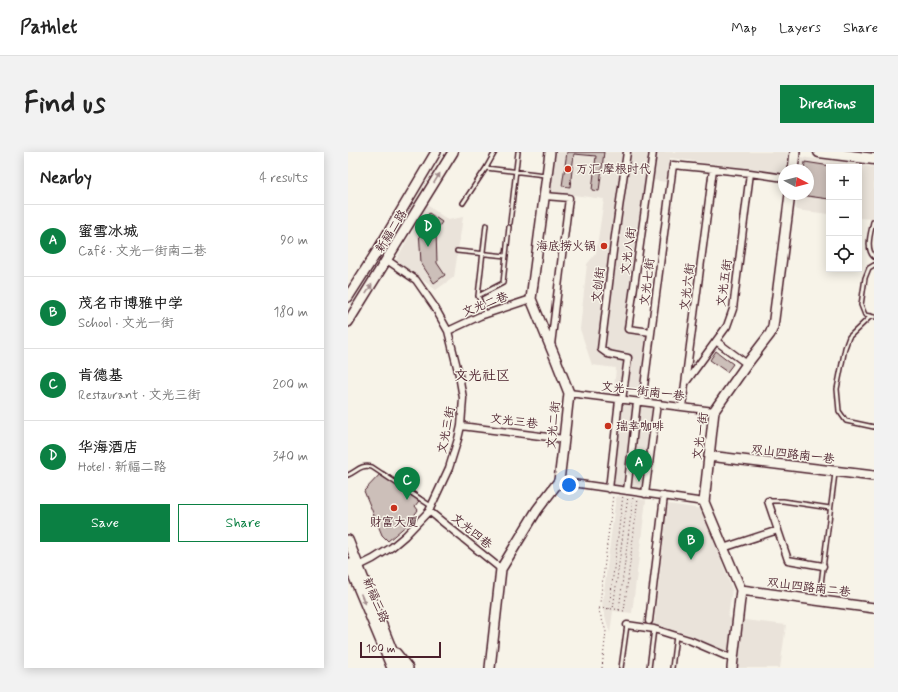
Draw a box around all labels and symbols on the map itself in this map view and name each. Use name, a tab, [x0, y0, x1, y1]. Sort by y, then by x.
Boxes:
place label: 万汇·摩根时代	[576, 162, 651, 178]
marker: 万汇·摩根时代	[563, 164, 573, 174]
north arrow	[778, 164, 814, 200]
one-way arrow	[434, 172, 441, 184]
street label: 新福二路	[372, 207, 411, 256]
pin: D	[415, 214, 441, 247]
street label: 文光八街	[618, 226, 640, 276]
place label: 海底捞火锅	[536, 239, 596, 255]
marker: 海底捞火锅	[599, 241, 609, 251]
street label: 文光七街	[637, 257, 659, 307]
street label: 文光五街	[714, 258, 736, 308]
street label: 文光六街	[677, 262, 699, 312]
street label: 文创街	[589, 266, 609, 304]
one-way arrow	[365, 284, 373, 294]
street label: 文光二巷	[460, 289, 511, 321]
district label: 文光社区	[454, 367, 510, 385]
street label: 文光一街南一巷	[600, 379, 686, 405]
street label: 文光二街	[544, 400, 564, 450]
street label: 文光三街	[435, 405, 459, 455]
street label: 文光三巷	[489, 411, 539, 433]
street label: 文光一街	[690, 411, 712, 461]
place label: 瑞幸咖啡	[616, 419, 664, 435]
marker: 瑞幸咖啡	[603, 421, 613, 431]
street label: 双山四路南一巷	[750, 442, 836, 468]
pin: A	[626, 449, 652, 482]
pin: C	[394, 467, 420, 500]
your location	[559, 475, 579, 495]
marker: 财富大厦	[389, 503, 399, 513]
street label: 文光四巷	[448, 510, 495, 553]
place label: 财富大厦	[370, 515, 418, 531]
pin: B	[678, 527, 704, 560]
street label: 新福三路	[358, 575, 392, 626]
street label: 双山四路南二巷	[766, 575, 852, 601]
one-way arrow	[360, 593, 366, 604]
scale bar	[360, 640, 441, 659]

